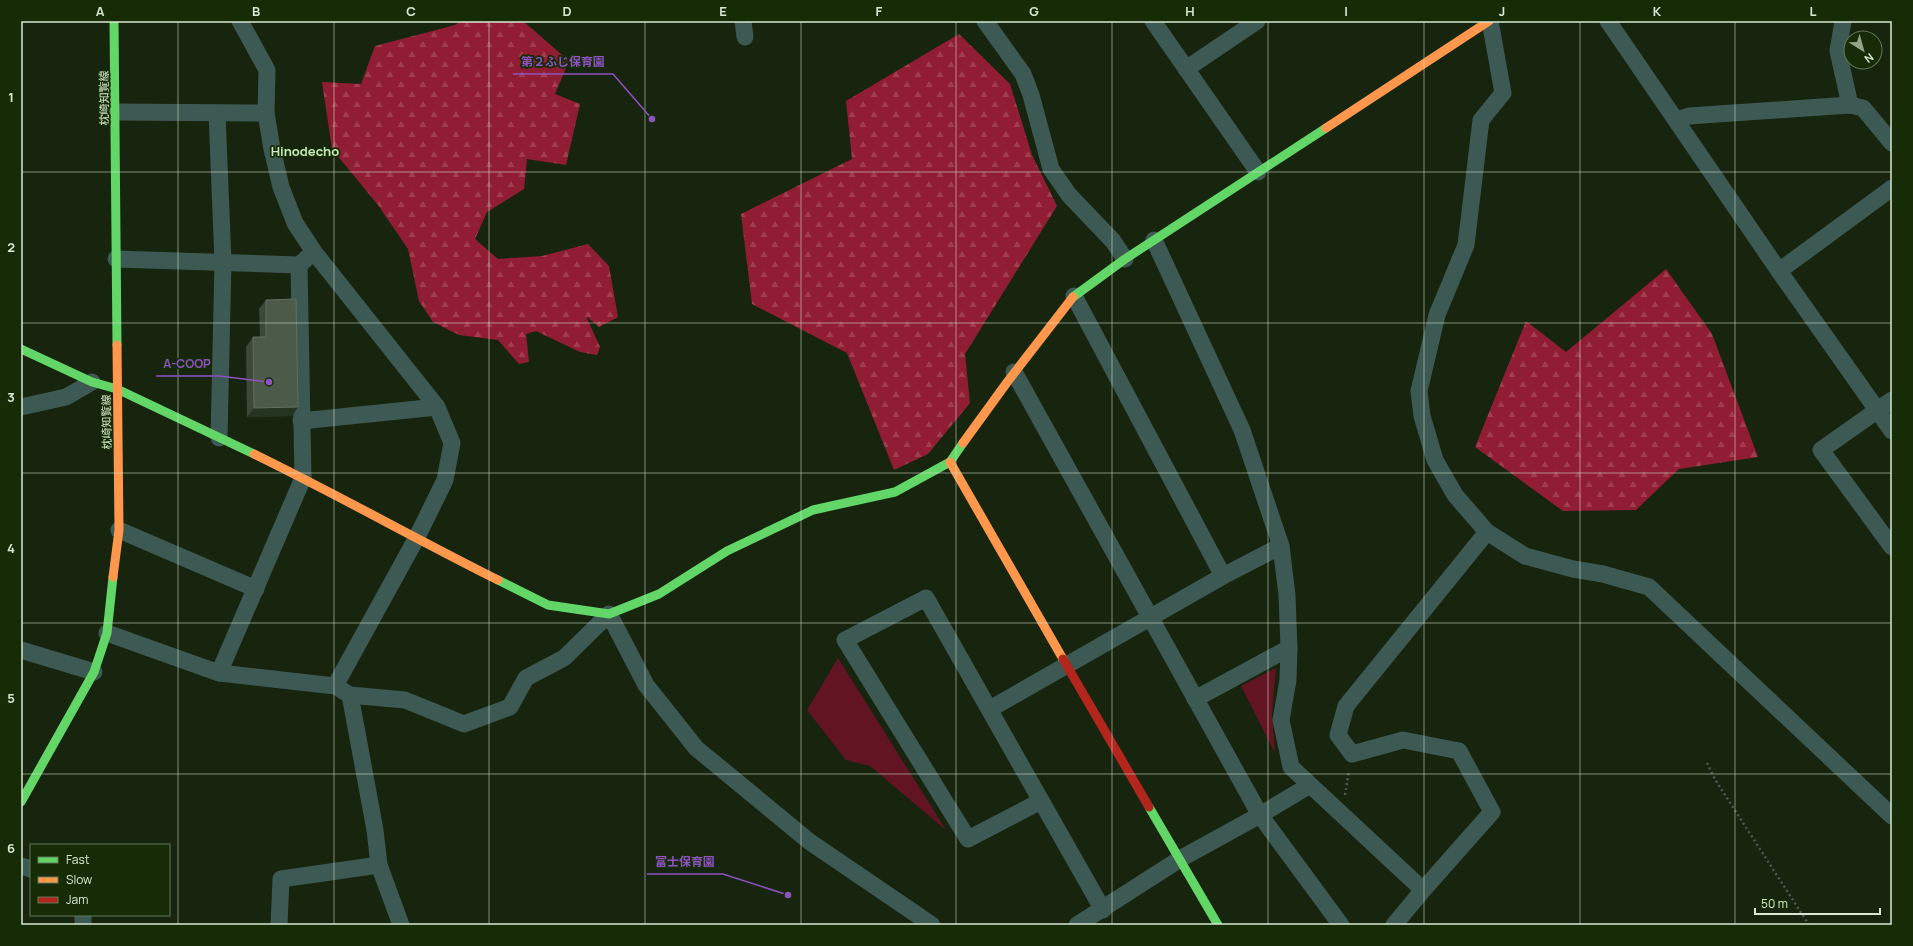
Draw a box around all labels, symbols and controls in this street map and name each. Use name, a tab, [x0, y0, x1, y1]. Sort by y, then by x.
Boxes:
text: A	[96, 2, 105, 20]
text: B	[252, 2, 260, 20]
text: C	[406, 2, 416, 20]
text: D	[562, 2, 572, 20]
text: E	[719, 2, 727, 20]
text: F	[876, 2, 883, 20]
text: G	[1029, 2, 1039, 20]
text: H	[1185, 2, 1195, 20]
text: I	[1344, 2, 1348, 20]
text: J	[1499, 2, 1505, 20]
text: K	[1653, 2, 1662, 20]
text: L	[1810, 2, 1817, 20]
north arrow	[1843, 30, 1883, 70]
callout: 第２ふじ保育園	[513, 50, 613, 74]
text: N	[1862, 50, 1877, 67]
text: 第２ふじ保育園	[521, 53, 605, 70]
street label: 枕崎知覧線	[96, 71, 111, 126]
text: 1	[8, 88, 14, 106]
district label: Hinodecho	[271, 142, 339, 160]
text: 2	[7, 238, 15, 256]
callout: A-COOP	[156, 352, 219, 376]
text: A-COOP	[163, 355, 211, 372]
text: 3	[7, 388, 15, 406]
street label: 枕崎知覧線	[98, 394, 114, 450]
text: 4	[7, 539, 15, 557]
text: 5	[7, 689, 15, 707]
text: 6	[7, 839, 15, 857]
legend	[30, 844, 170, 916]
callout: 富士保育園	[647, 850, 723, 874]
text: Fast	[66, 851, 90, 868]
text: 富士保育園	[655, 853, 715, 870]
text: Slow	[66, 871, 92, 888]
scale bar	[1755, 890, 1880, 916]
text: Jam	[66, 891, 88, 908]
text: 50 m	[1761, 895, 1788, 912]

